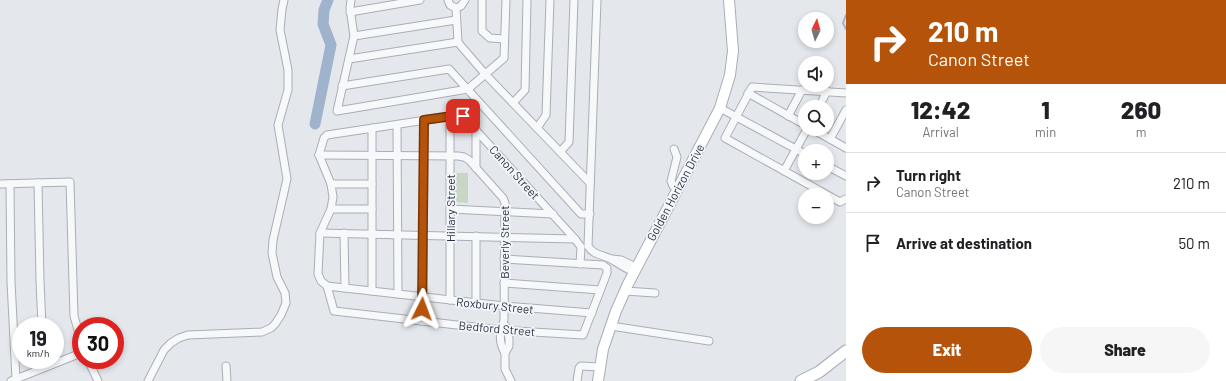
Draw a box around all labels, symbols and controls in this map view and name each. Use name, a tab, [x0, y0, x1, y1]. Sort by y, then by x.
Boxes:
north arrow	[798, 12, 834, 48]
map controls	[798, 12, 834, 224]
text: 210 m	[928, 14, 998, 48]
icon: right	[862, 16, 914, 68]
text: Canon Street	[928, 48, 1030, 70]
button: sound	[798, 56, 834, 92]
text: 12:42	[911, 95, 970, 124]
text: 1	[1041, 95, 1050, 124]
text: 260	[1121, 95, 1161, 124]
pin	[446, 99, 480, 133]
button: search	[798, 100, 834, 136]
icon: arrive	[452, 105, 474, 127]
text: Arrival	[922, 124, 959, 140]
text: min	[1035, 124, 1056, 140]
text: m	[1136, 124, 1146, 140]
street label: Golden Horizon Drive	[644, 141, 706, 243]
street label: Canon Street	[487, 142, 543, 202]
button: +	[798, 144, 834, 180]
text: Turn right	[896, 166, 961, 184]
icon: right	[862, 172, 884, 194]
street label: Hillary Street	[443, 174, 457, 242]
text: 210 m	[1173, 174, 1210, 192]
text: Canon Street	[896, 184, 970, 200]
button: −	[798, 188, 834, 224]
street label: Beverly Street	[497, 205, 511, 279]
icon: arrive	[862, 232, 884, 254]
text: Arrive at destination	[896, 234, 1032, 252]
text: 50 m	[1178, 234, 1210, 252]
position arrow	[401, 288, 443, 330]
street label: Roxbury Street	[456, 294, 534, 316]
speed limit sign: 30	[72, 317, 124, 369]
street label: Bedford Street	[458, 318, 536, 338]
text: 19	[29, 326, 47, 350]
button: Exit	[862, 327, 1032, 373]
button: Share	[1040, 327, 1210, 373]
text: km/h	[27, 347, 49, 359]

